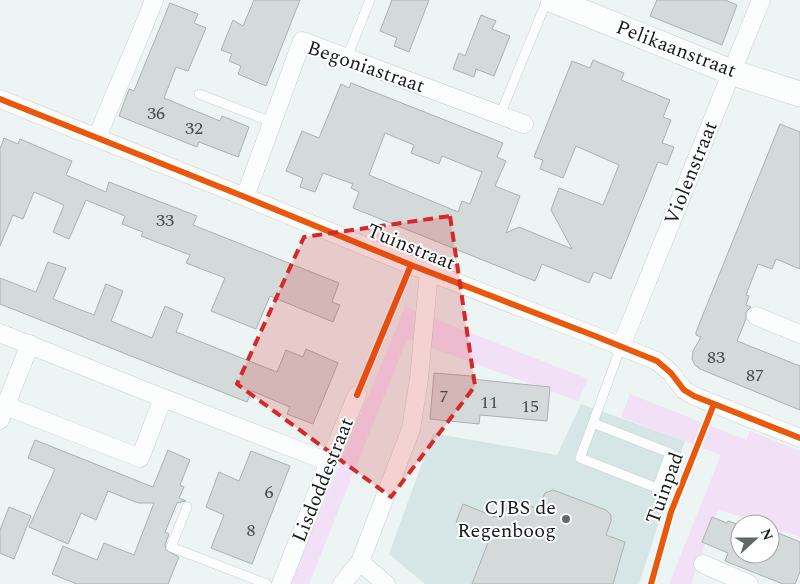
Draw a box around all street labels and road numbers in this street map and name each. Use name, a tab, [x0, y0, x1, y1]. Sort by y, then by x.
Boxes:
street label: Pelikaanstraat	[611, 12, 741, 86]
street label: Begoniastraat	[303, 33, 429, 101]
street label: Violenstraat	[657, 117, 725, 229]
street label: Tuinstraat	[362, 216, 460, 278]
street label: Lisdoddestraat	[284, 413, 362, 547]
street label: Tuinpad	[638, 448, 692, 528]

